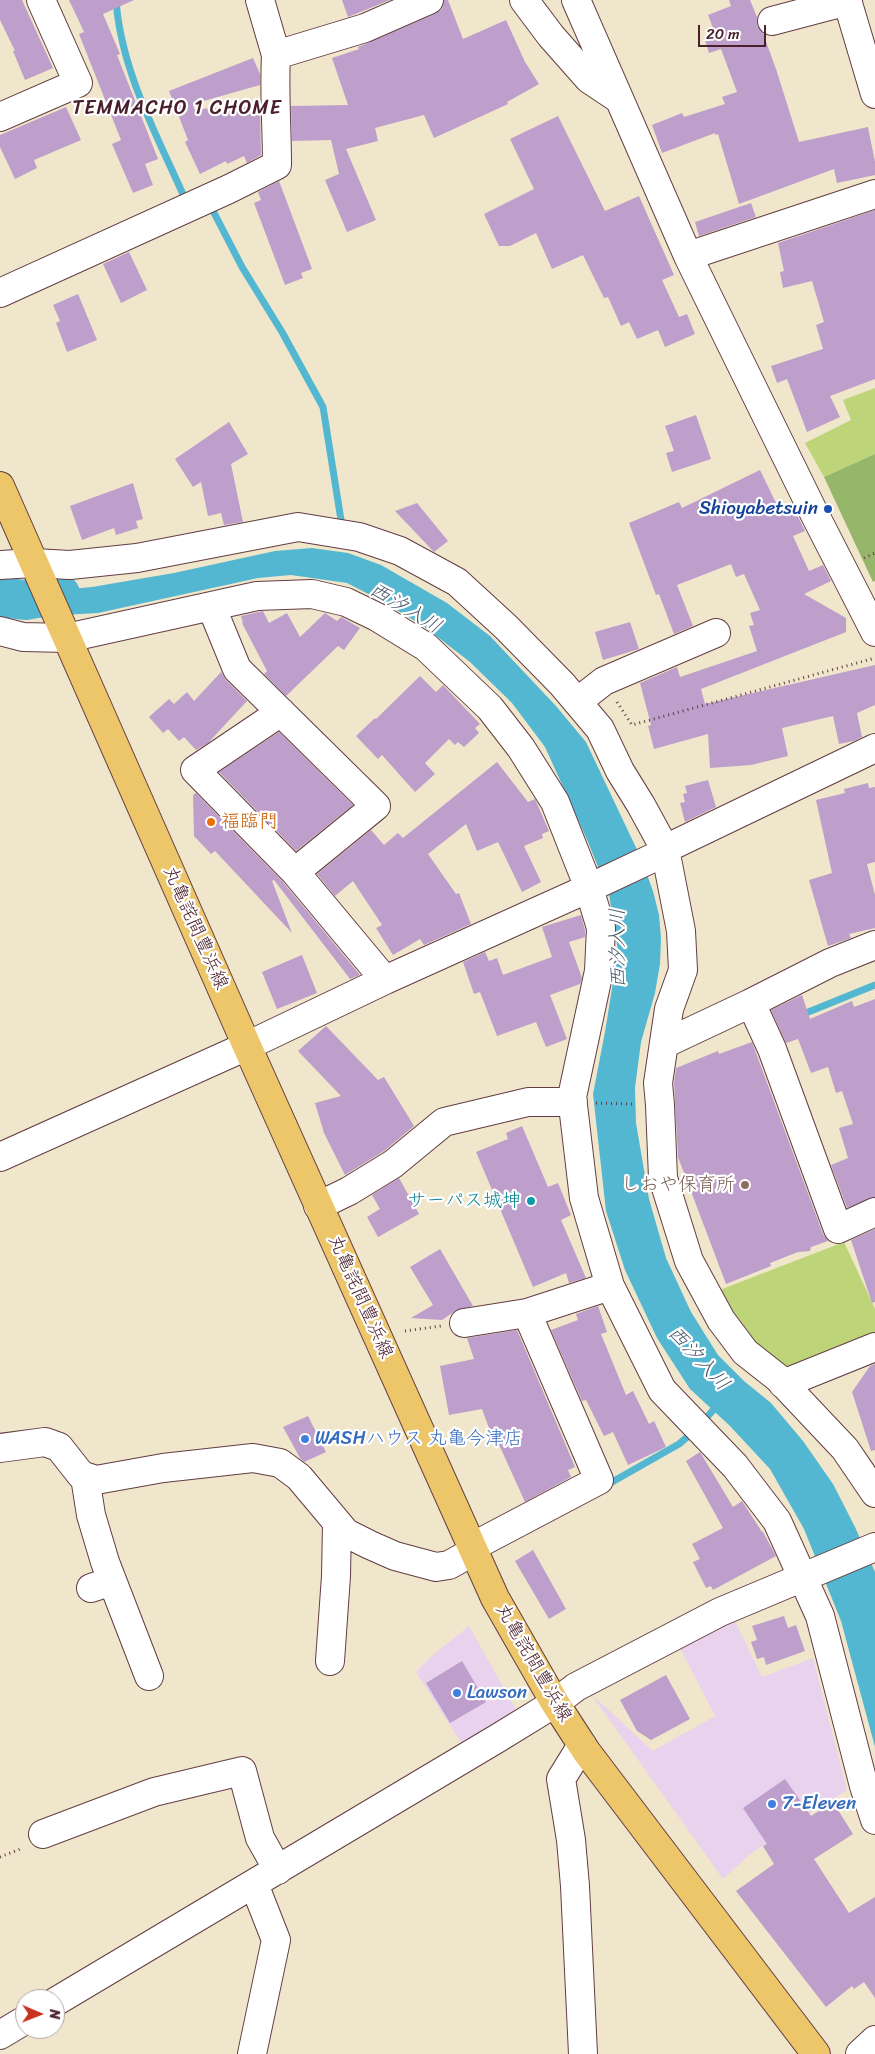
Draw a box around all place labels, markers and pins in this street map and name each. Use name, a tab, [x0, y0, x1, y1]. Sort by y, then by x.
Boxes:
place label: Shioyabetsuin	[699, 498, 818, 520]
marker: Shioyabetsuin	[822, 503, 834, 515]
place label: 福臨門	[221, 811, 278, 833]
marker: 福臨門	[205, 816, 217, 828]
place label: しおや保育所	[621, 1174, 735, 1196]
marker: しおや保育所	[739, 1179, 751, 1191]
place label: サーパス城坤	[407, 1190, 521, 1212]
marker: サーパス城坤	[525, 1195, 537, 1207]
place label: WASHハウス 丸亀今津店	[315, 1428, 523, 1450]
marker: WASHハウス 丸亀今津店	[299, 1433, 311, 1445]
place label: Lawson	[467, 1682, 527, 1704]
marker: Lawson	[451, 1687, 463, 1699]
place label: 7-Eleven	[782, 1793, 856, 1815]
marker: 7-Eleven	[766, 1798, 778, 1810]

